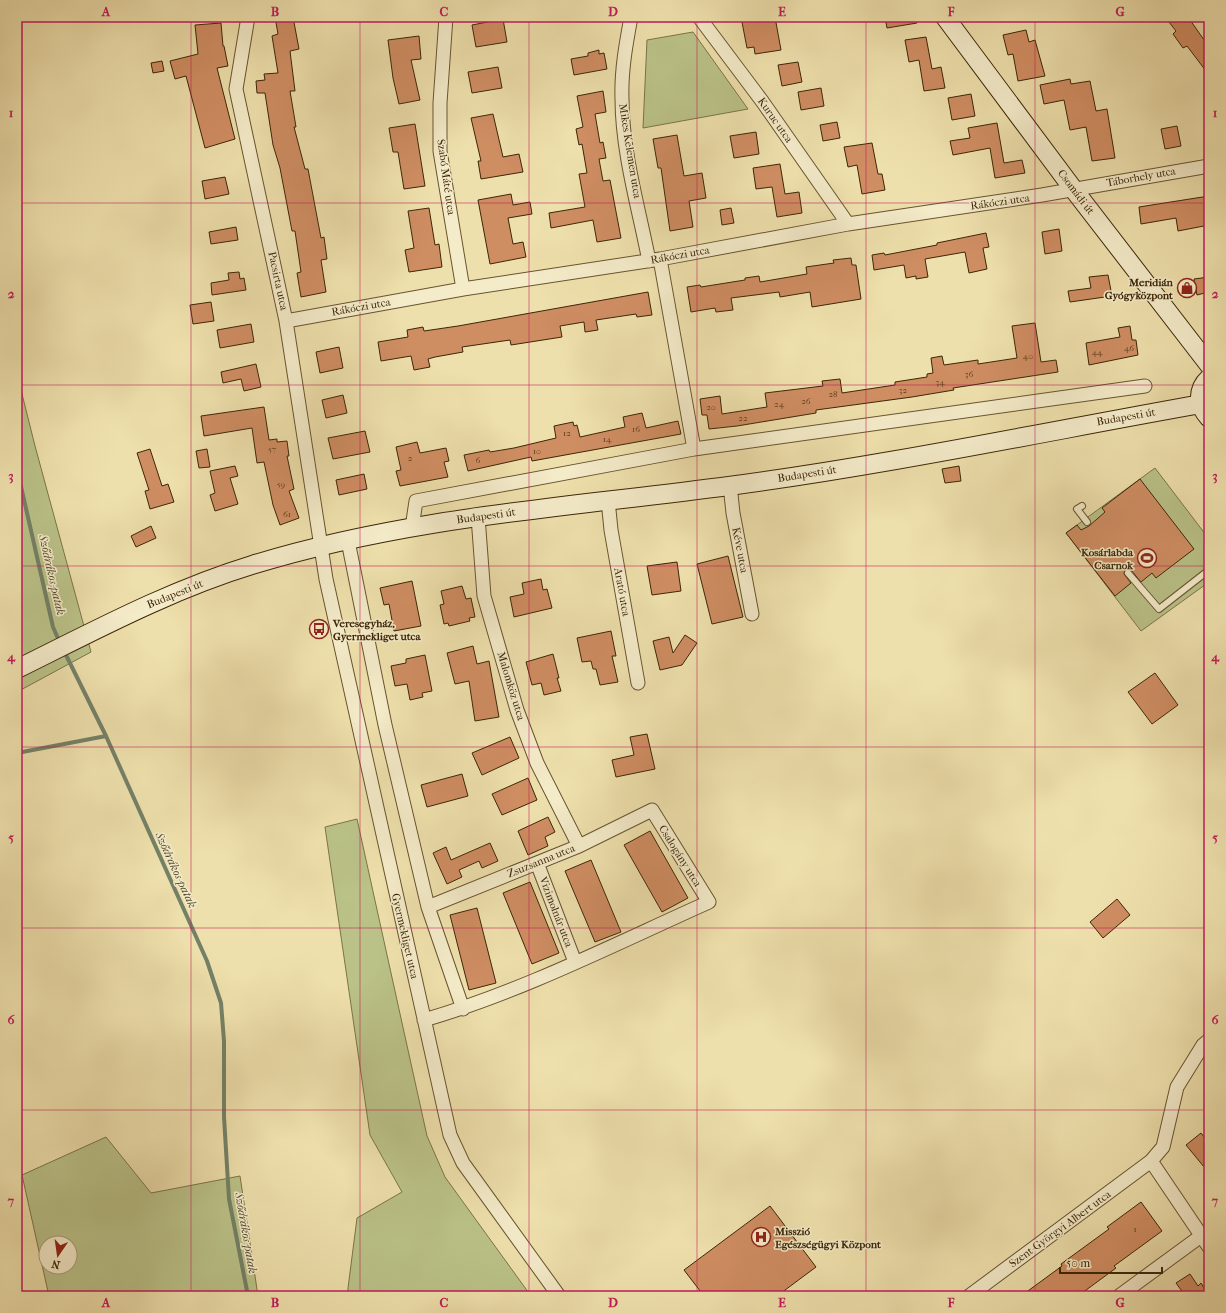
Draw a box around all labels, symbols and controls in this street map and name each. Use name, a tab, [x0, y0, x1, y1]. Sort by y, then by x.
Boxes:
text: A	[101, 4, 111, 19]
text: B	[271, 4, 280, 19]
text: C	[440, 4, 449, 19]
text: D	[608, 4, 618, 19]
text: E	[778, 4, 786, 19]
text: F	[947, 4, 955, 19]
text: G	[1115, 4, 1125, 19]
street label: Kuruc utca	[755, 95, 796, 146]
street label: Mikes Kelemen utca	[616, 103, 644, 200]
text: 1	[9, 105, 14, 120]
text: 1	[1213, 105, 1218, 120]
street label: Szabó Máté utca	[434, 138, 458, 217]
street label: Táborhely utca	[1105, 164, 1178, 189]
street label: Csomádi út	[1055, 167, 1097, 217]
street label: Rákóczi utca	[970, 191, 1031, 213]
street label: Rákóczi utca	[649, 243, 711, 267]
street label: Pacsirta utca	[265, 250, 291, 313]
place label: Meridián Gyógyközpont	[1105, 276, 1174, 302]
shop icon: Meridián Gyógyközpont	[1176, 277, 1198, 299]
text: 2	[8, 286, 15, 301]
text: 2	[1212, 286, 1219, 301]
street label: Rákóczi utca	[330, 295, 392, 319]
house number: 46	[1124, 343, 1134, 353]
house number: 44	[1092, 347, 1103, 357]
house number: 40	[1023, 351, 1033, 361]
house number: 36	[965, 369, 973, 379]
house number: 34	[935, 377, 945, 387]
house number: 32	[899, 385, 908, 395]
house number: 28	[828, 389, 838, 399]
house number: 26	[801, 396, 811, 406]
house number: 24	[774, 399, 785, 409]
house number: 20	[706, 402, 716, 412]
street label: Budapesti út	[1096, 405, 1157, 429]
house number: 22	[738, 413, 748, 423]
house number: 16	[632, 424, 640, 434]
house number: 12	[563, 428, 571, 438]
house number: 14	[603, 434, 612, 444]
house number: 57	[268, 444, 277, 454]
house number: 10	[533, 446, 541, 456]
house number: 2	[408, 453, 413, 463]
house number: 6	[476, 455, 481, 465]
street label: Budapesti út	[777, 463, 837, 485]
text: 3	[8, 468, 14, 484]
text: 3	[1212, 468, 1218, 484]
house number: 59	[277, 479, 286, 489]
street label: Budapesti út	[456, 505, 516, 527]
house number: 61	[283, 509, 291, 519]
street label: Kéve utca	[729, 526, 751, 575]
water label: Sződrákos-patak	[36, 532, 68, 617]
place label: Kosárlabda Csarnok	[1081, 546, 1134, 572]
sports icon: Kosárlabda Csarnok	[1136, 547, 1158, 569]
street label: Arató utca	[611, 566, 633, 618]
street label: Budapesti út	[145, 577, 205, 611]
place label: Veresegyház, Gyermekliget utca	[332, 617, 421, 643]
bus stop icon: Veresegyház, Gyermekliget utca	[308, 618, 330, 640]
text: 4	[6, 649, 16, 665]
text: 4	[1210, 649, 1220, 665]
street label: Malomköz utca	[494, 650, 528, 723]
street label: Csalogány utca	[656, 823, 705, 890]
water label: Sződrákos-patak	[152, 829, 200, 910]
text: 5	[8, 830, 14, 845]
text: 5	[1212, 830, 1218, 845]
street label: Zsuzsanna utca	[505, 841, 578, 881]
street label: Vizimolnár utca	[536, 874, 576, 950]
street label: Gyermekliget utca	[389, 892, 421, 981]
text: 6	[7, 1012, 15, 1027]
text: 6	[1211, 1012, 1219, 1027]
street label: Szent-Györgyi Albert utca	[1007, 1187, 1114, 1270]
water label: Sződrákos-patak	[232, 1190, 260, 1275]
text: 7	[7, 1193, 15, 1208]
text: 7	[1211, 1193, 1219, 1208]
house number: 1	[1133, 1224, 1137, 1234]
place label: Misszió Egészségügyi Központ	[774, 1225, 882, 1251]
hospital icon: Misszió Egészségügyi Központ	[750, 1226, 772, 1248]
north arrow	[38, 1235, 78, 1275]
scale bar	[1060, 1249, 1162, 1275]
text: 50 m	[1066, 1256, 1090, 1270]
text: N	[50, 1257, 61, 1272]
text: A	[101, 1295, 111, 1310]
text: B	[271, 1295, 280, 1310]
text: C	[440, 1295, 449, 1310]
text: D	[608, 1295, 618, 1310]
text: E	[778, 1295, 786, 1310]
text: F	[947, 1295, 955, 1310]
text: G	[1115, 1295, 1125, 1310]

